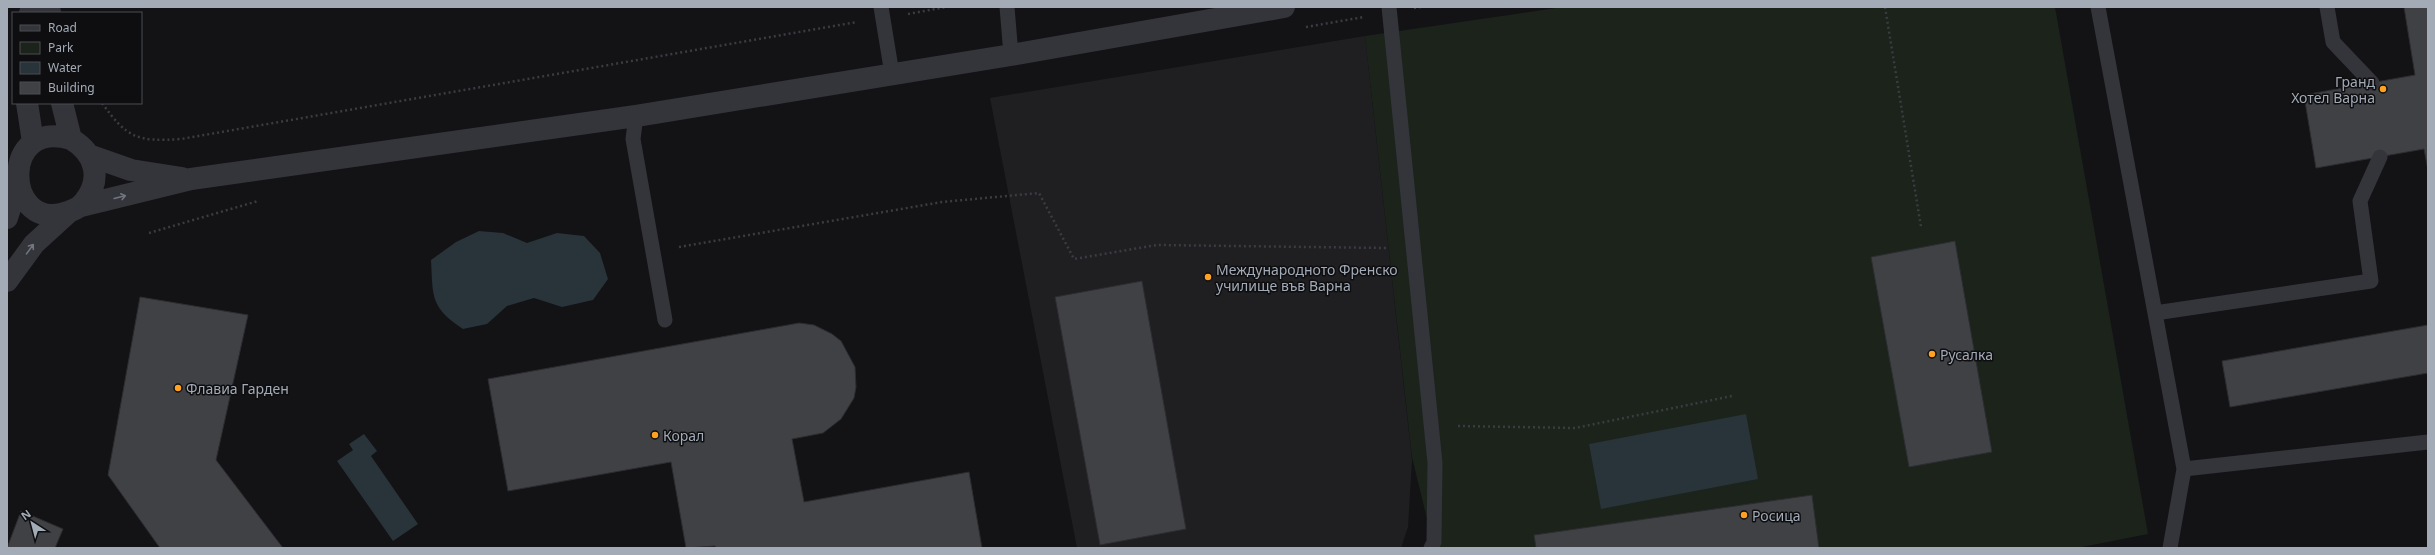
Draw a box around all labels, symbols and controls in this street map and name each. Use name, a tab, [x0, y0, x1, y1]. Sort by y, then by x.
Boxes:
legend	[12, 12, 142, 104]
text: Road	[48, 19, 77, 36]
text: Park	[48, 39, 74, 56]
text: Water	[48, 59, 82, 76]
place label: Гранд Хотел Варна	[2291, 72, 2375, 107]
text: Building	[48, 79, 95, 96]
marker: Гранд Хотел Варна	[2378, 84, 2388, 94]
one-way arrow	[113, 193, 126, 200]
one-way arrow	[26, 244, 34, 255]
place label: Международното Френско училище във Варна	[1216, 260, 1398, 295]
marker: Международното Френско училище във Варна	[1203, 272, 1213, 282]
place label: Русалка	[1940, 345, 1993, 364]
marker: Русалка	[1927, 349, 1937, 359]
place label: Флавиа Гарден	[186, 379, 289, 398]
marker: Флавиа Гарден	[173, 383, 183, 393]
place label: Корал	[663, 426, 704, 445]
marker: Корал	[650, 430, 660, 440]
north arrow	[12, 503, 52, 543]
text: N	[18, 506, 34, 523]
place label: Росица	[1752, 506, 1801, 525]
marker: Росица	[1739, 510, 1749, 520]

